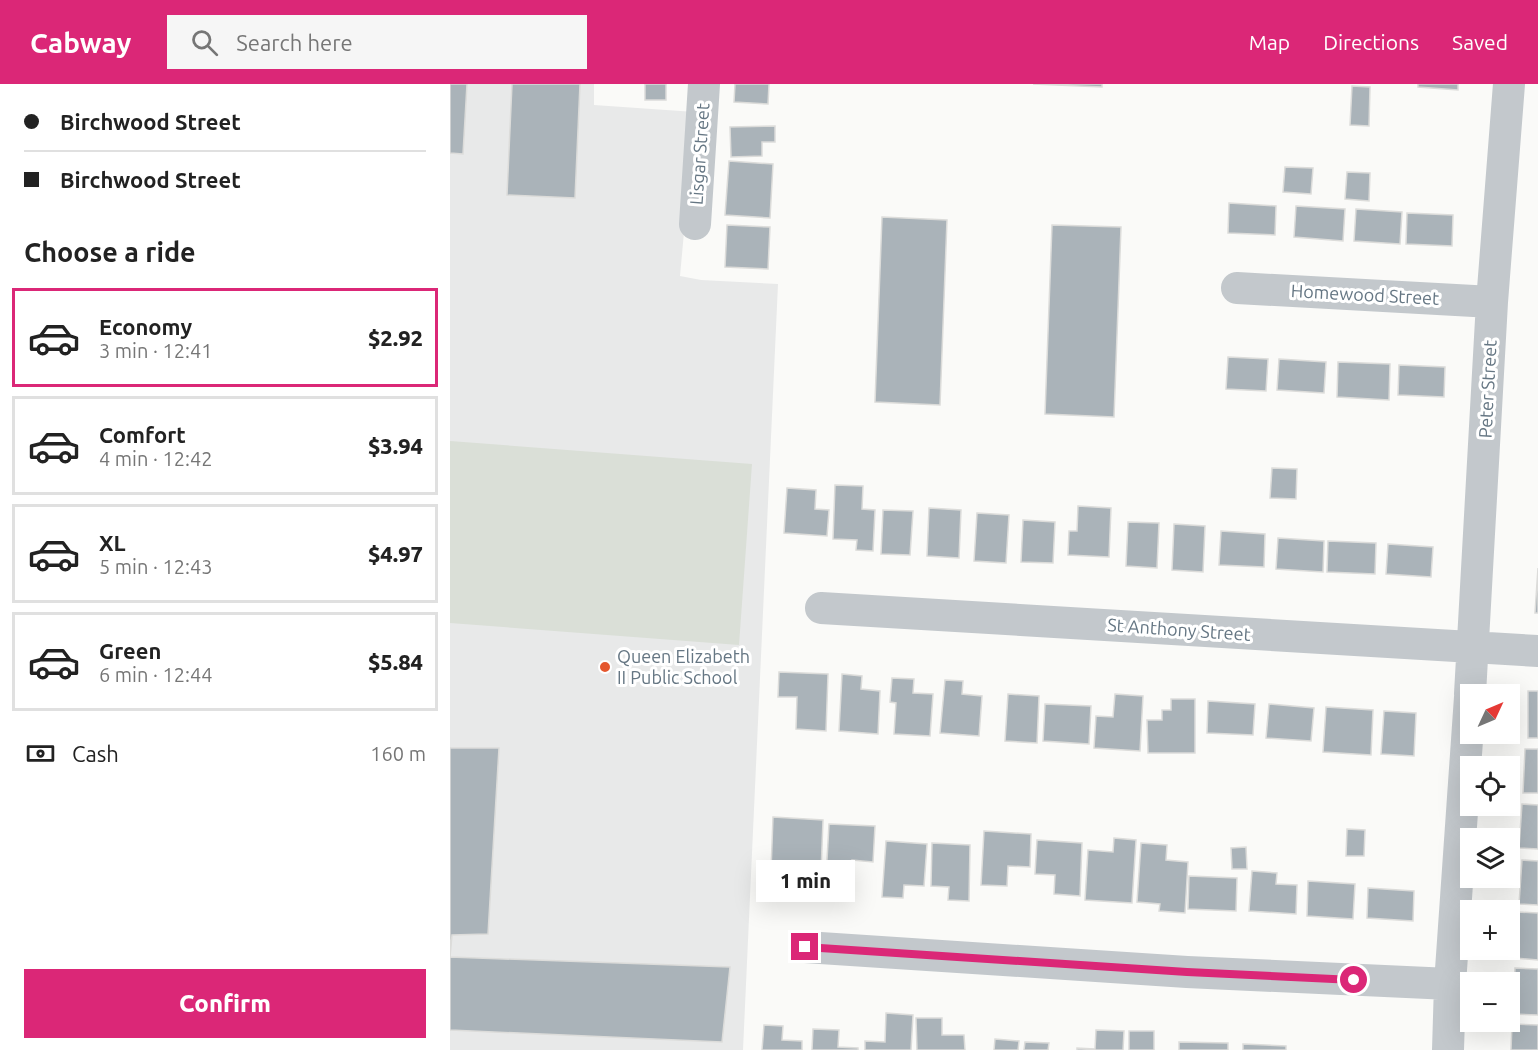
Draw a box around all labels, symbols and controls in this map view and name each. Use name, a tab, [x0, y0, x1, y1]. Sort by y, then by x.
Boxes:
search box	[167, 15, 587, 69]
icon: search	[188, 26, 221, 59]
text: Cabway	[30, 27, 131, 58]
text: Search here	[236, 30, 353, 55]
text: Map	[1249, 30, 1290, 54]
text: Directions	[1323, 30, 1419, 54]
text: Saved	[1452, 30, 1508, 54]
street label: Lisgar Street	[685, 102, 713, 206]
text: Birchwood Street	[60, 109, 241, 134]
text: Birchwood Street	[60, 167, 241, 192]
text: Choose a ride	[24, 237, 196, 267]
street label: Homewood Street	[1290, 280, 1440, 308]
icon: car	[27, 311, 81, 365]
text: Economy	[99, 314, 192, 339]
text: $2.92	[368, 325, 423, 350]
text: 3 min · 12:41	[99, 339, 213, 362]
street label: Peter Street	[1474, 339, 1500, 439]
icon: car	[27, 419, 81, 473]
text: Comfort	[99, 422, 186, 447]
text: $3.94	[368, 433, 423, 458]
text: 4 min · 12:42	[99, 447, 213, 470]
icon: car	[27, 527, 81, 581]
text: XL	[99, 530, 126, 555]
text: $4.97	[368, 541, 423, 566]
text: 5 min · 12:43	[99, 555, 213, 578]
street label: St Anthony Street	[1107, 614, 1251, 644]
icon: car	[27, 635, 81, 689]
text: Green	[99, 638, 161, 663]
place label: Queen Elizabeth II Public School	[617, 646, 750, 687]
text: $5.84	[368, 649, 423, 674]
marker: Queen Elizabeth II Public School	[598, 660, 612, 674]
text: 6 min · 12:44	[99, 663, 213, 686]
north arrow	[1460, 684, 1520, 744]
map controls	[1460, 684, 1520, 1032]
icon: cash	[24, 737, 57, 770]
text: Cash	[72, 741, 119, 766]
text: 160 m	[370, 742, 426, 765]
button: locate	[1460, 756, 1520, 816]
button: layers	[1460, 828, 1520, 888]
callout: 1 min	[756, 860, 854, 902]
text: 1 min	[780, 869, 831, 892]
button: +	[1460, 900, 1520, 960]
route end	[791, 933, 818, 960]
route start	[1340, 966, 1367, 993]
button: Confirm	[24, 969, 426, 1038]
button: −	[1460, 972, 1520, 1032]

